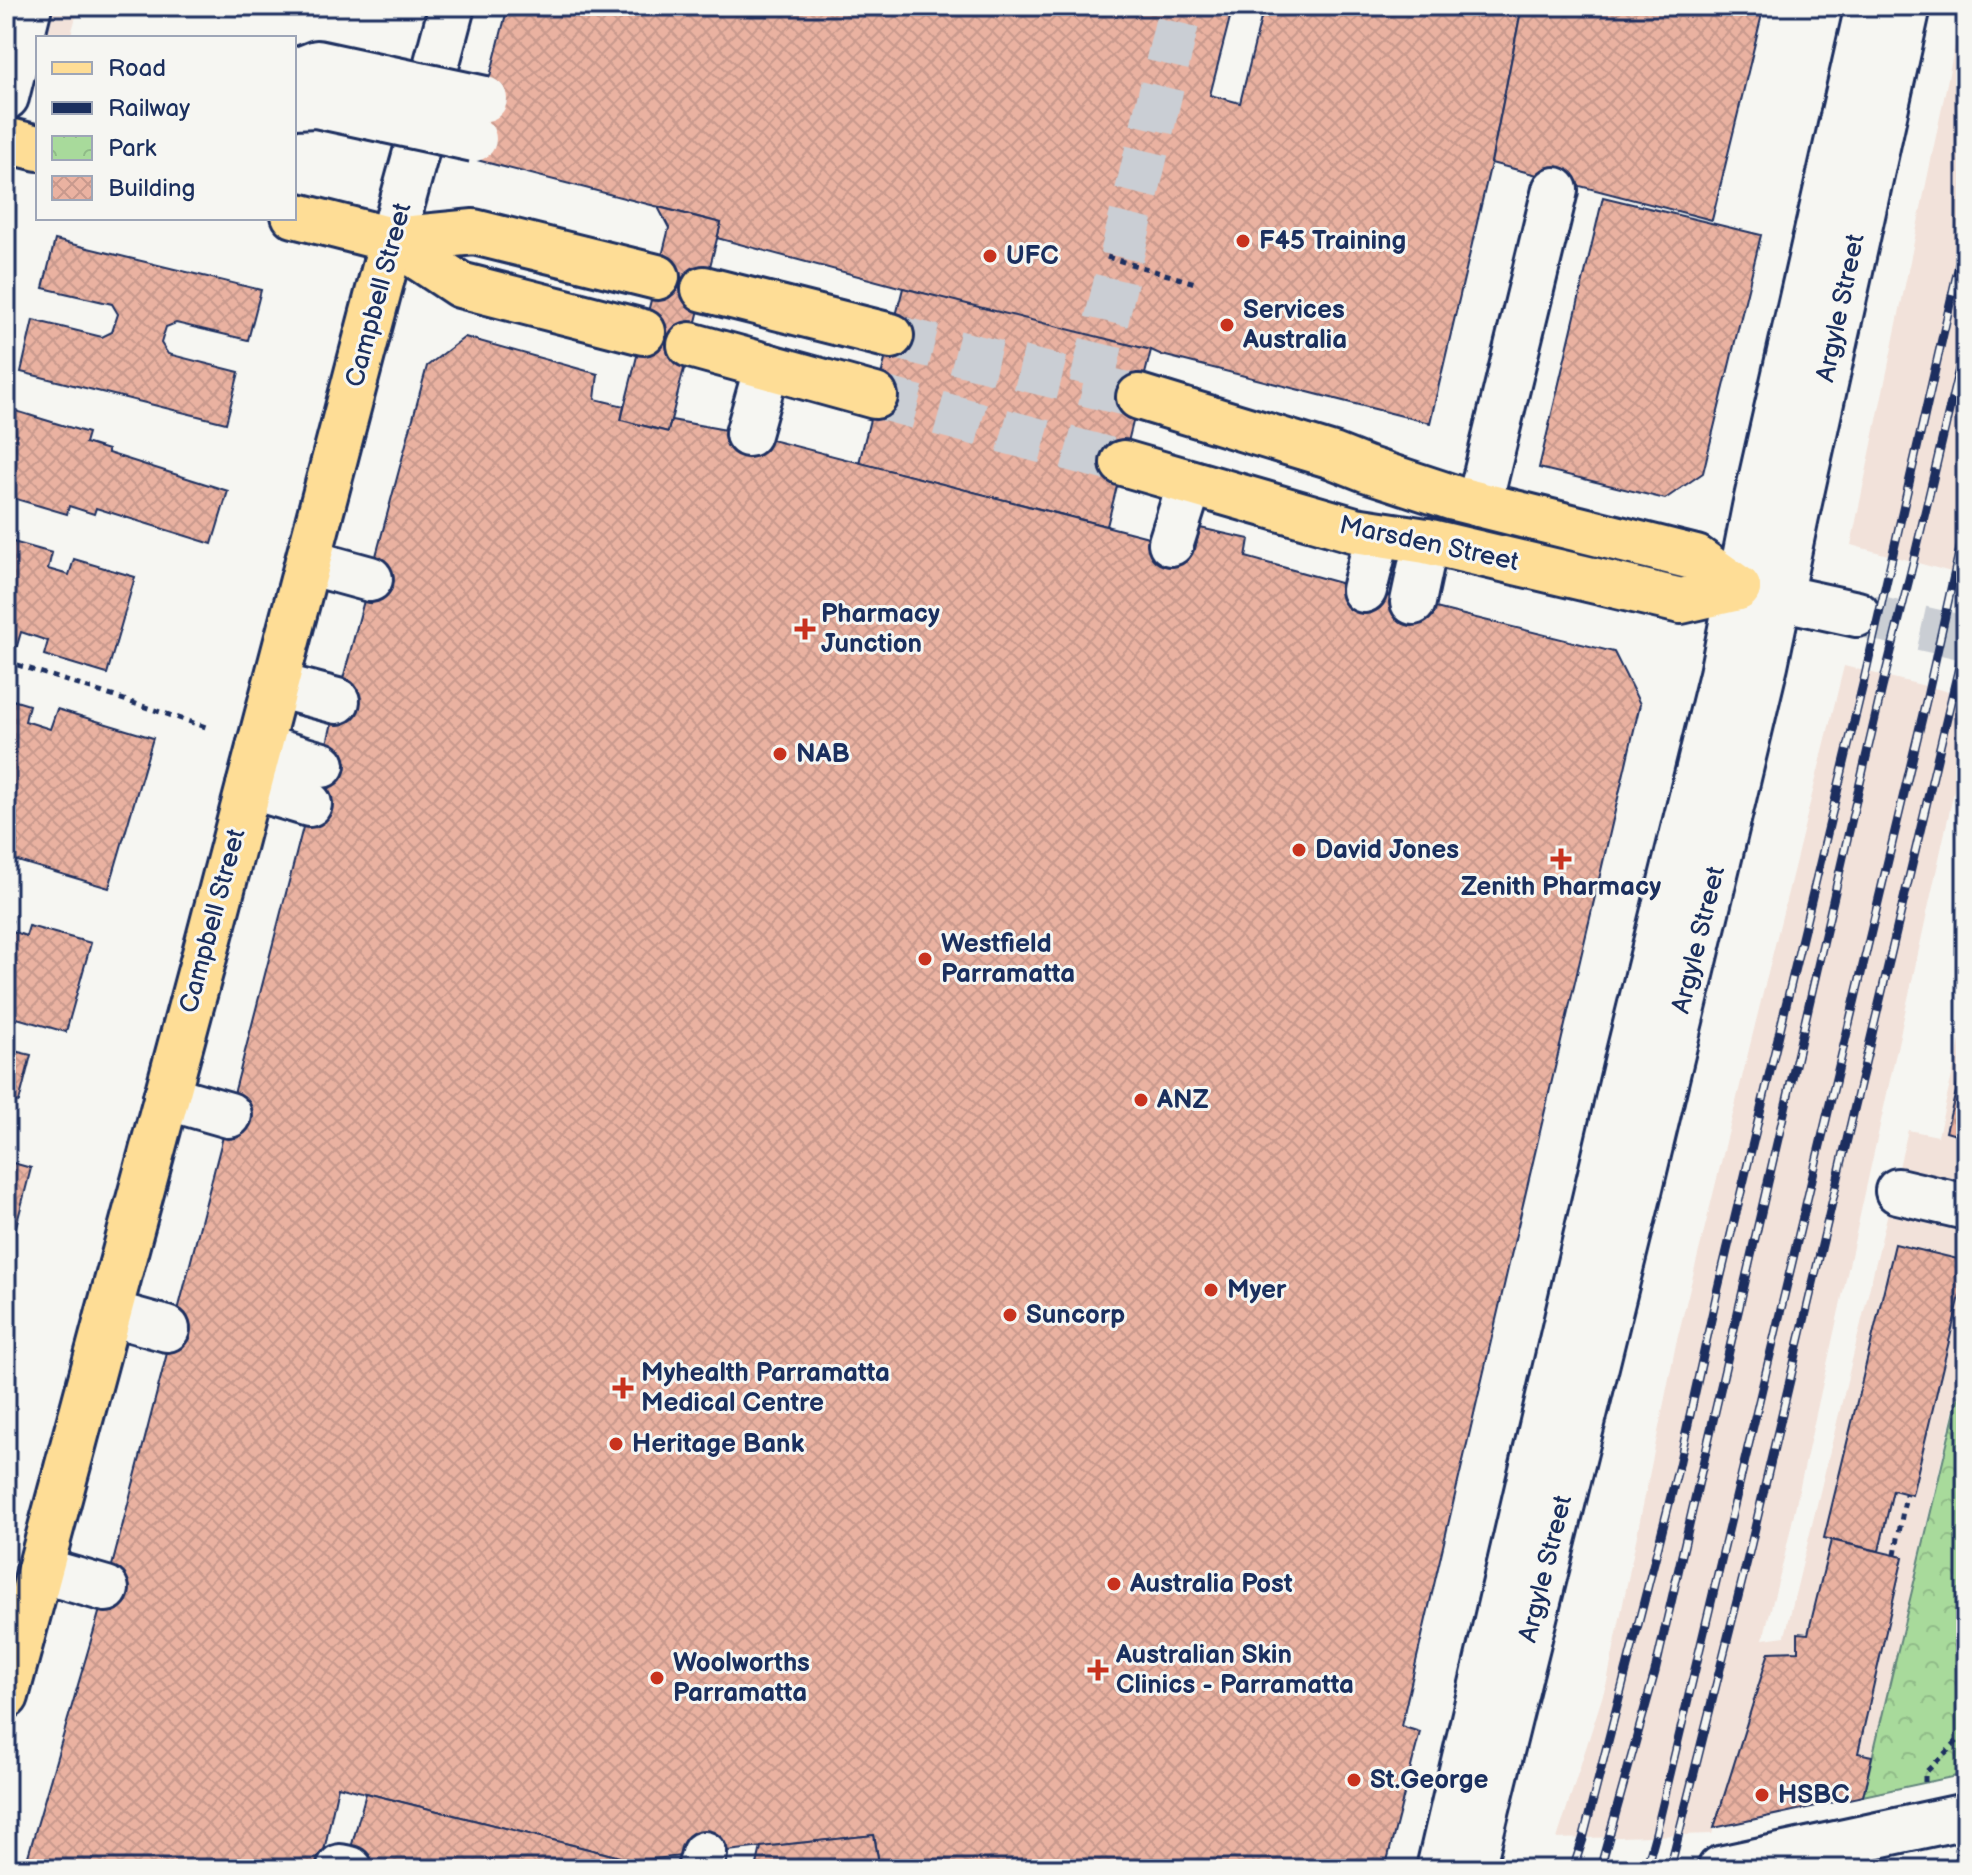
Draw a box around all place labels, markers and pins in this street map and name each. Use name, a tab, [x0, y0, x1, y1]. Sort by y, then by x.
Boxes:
place label: F45 Training	[1259, 226, 1406, 257]
marker: F45 Training	[1234, 232, 1252, 250]
place label: UFC	[1006, 241, 1059, 272]
marker: UFC	[981, 247, 999, 265]
place label: Services Australia	[1242, 295, 1347, 356]
marker: Services Australia	[1218, 316, 1236, 334]
place label: Pharmacy Junction	[821, 599, 940, 660]
marker: Pharmacy Junction	[796, 620, 814, 638]
place label: NAB	[796, 739, 850, 770]
marker: NAB	[771, 745, 789, 763]
place label: David Jones	[1315, 835, 1459, 866]
marker: David Jones	[1290, 841, 1308, 859]
marker: Zenith Pharmacy	[1552, 850, 1570, 868]
place label: Zenith Pharmacy	[1461, 872, 1661, 903]
place label: Westfield Parramatta	[941, 929, 1075, 990]
marker: Westfield Parramatta	[916, 950, 934, 968]
place label: ANZ	[1156, 1085, 1208, 1116]
marker: ANZ	[1132, 1091, 1150, 1109]
place label: Myer	[1227, 1275, 1287, 1306]
marker: Myer	[1202, 1281, 1220, 1299]
place label: Suncorp	[1026, 1300, 1125, 1331]
marker: Suncorp	[1001, 1306, 1019, 1324]
place label: Myhealth Parramatta Medical Centre	[641, 1358, 890, 1419]
marker: Myhealth Parramatta Medical Centre	[612, 1377, 634, 1399]
place label: Heritage Bank	[632, 1429, 805, 1460]
marker: Heritage Bank	[607, 1435, 625, 1453]
place label: Australia Post	[1129, 1569, 1293, 1600]
marker: Australia Post	[1105, 1575, 1123, 1593]
place label: Australian Skin Clinics - Parramatta	[1115, 1640, 1354, 1701]
place label: Woolworths Parramatta	[673, 1648, 810, 1709]
marker: Australian Skin Clinics - Parramatta	[1087, 1659, 1109, 1681]
marker: Woolworths Parramatta	[648, 1669, 666, 1687]
place label: St.George	[1370, 1765, 1489, 1796]
marker: St.George	[1345, 1771, 1363, 1789]
place label: HSBC	[1778, 1780, 1850, 1811]
marker: HSBC	[1753, 1786, 1771, 1804]

